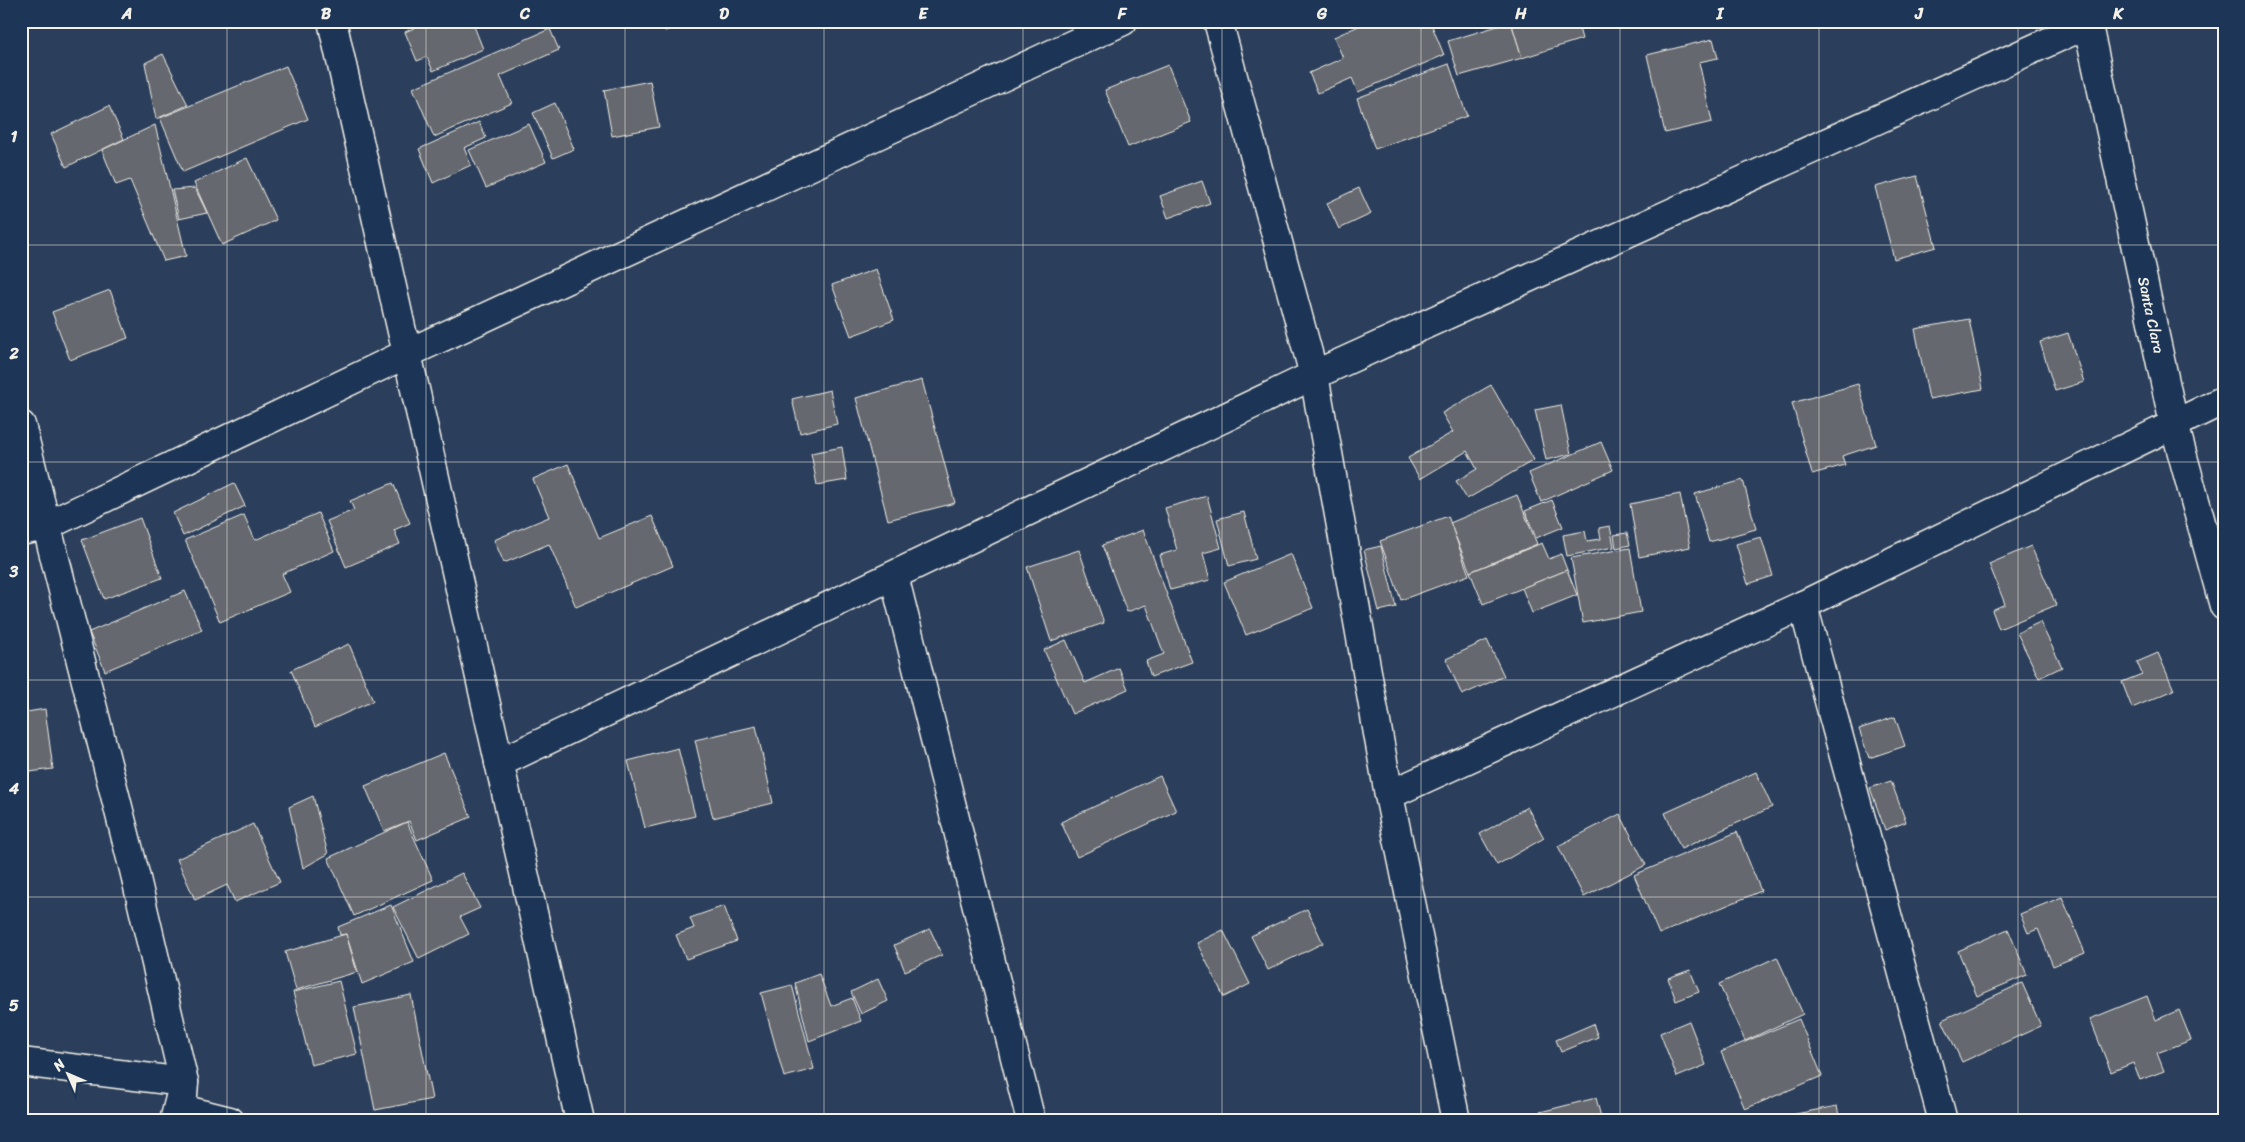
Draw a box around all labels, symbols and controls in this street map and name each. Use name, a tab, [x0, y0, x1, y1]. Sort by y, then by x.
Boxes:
text: A	[121, 0, 132, 28]
text: B	[321, 0, 332, 28]
text: C	[519, 0, 531, 28]
text: D	[719, 0, 729, 28]
text: E	[919, 0, 929, 28]
text: F	[1117, 0, 1128, 28]
text: G	[1316, 0, 1328, 28]
text: H	[1514, 0, 1527, 28]
text: I	[1716, 0, 1725, 28]
text: J	[1914, 0, 1924, 28]
text: K	[2112, 0, 2124, 28]
text: 1	[11, 122, 18, 151]
street label: Santa Clara	[2130, 274, 2172, 356]
text: 2	[8, 339, 19, 368]
text: 3	[9, 557, 19, 586]
text: 4	[8, 774, 19, 803]
text: 5	[9, 991, 19, 1020]
north arrow	[42, 1050, 92, 1100]
text: N	[46, 1053, 72, 1078]

